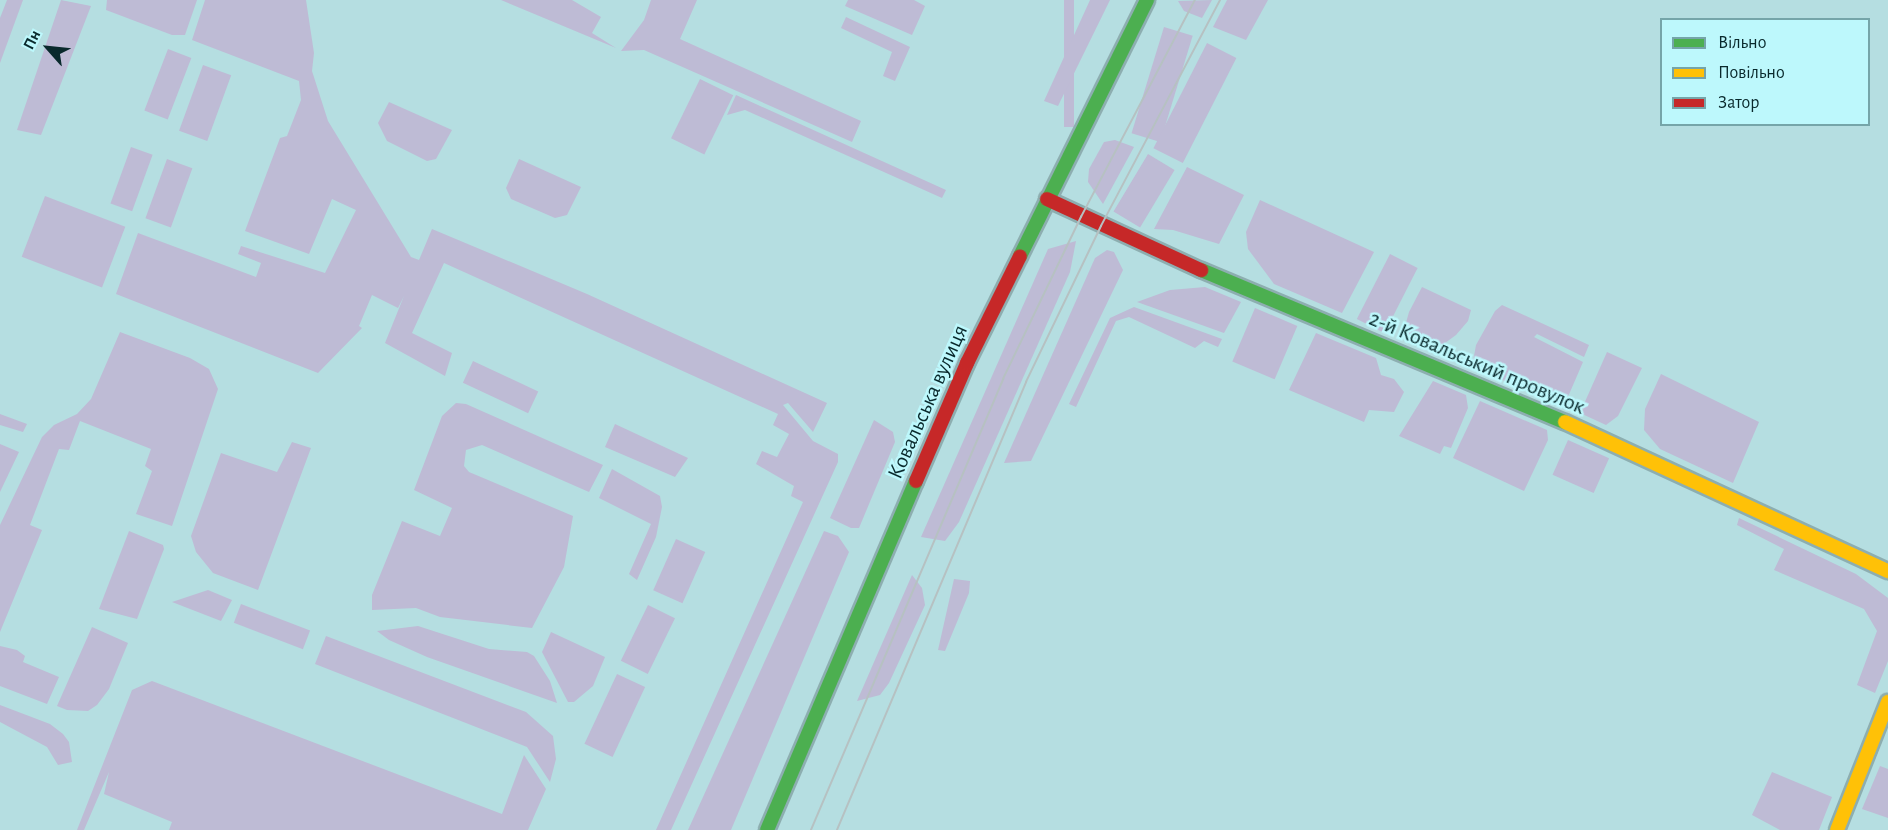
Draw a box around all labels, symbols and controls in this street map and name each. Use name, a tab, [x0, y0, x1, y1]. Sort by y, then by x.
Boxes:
north arrow	[18, 18, 78, 78]
legend	[1660, 18, 1870, 126]
text: Пн	[20, 28, 44, 52]
text: Вільно	[1718, 34, 1766, 52]
text: Повільно	[1718, 64, 1785, 82]
text: Затор	[1718, 94, 1759, 112]
street label: 2-й Ковальський провулок	[1365, 306, 1589, 420]
street label: Ковальська вулиця	[882, 321, 974, 483]

